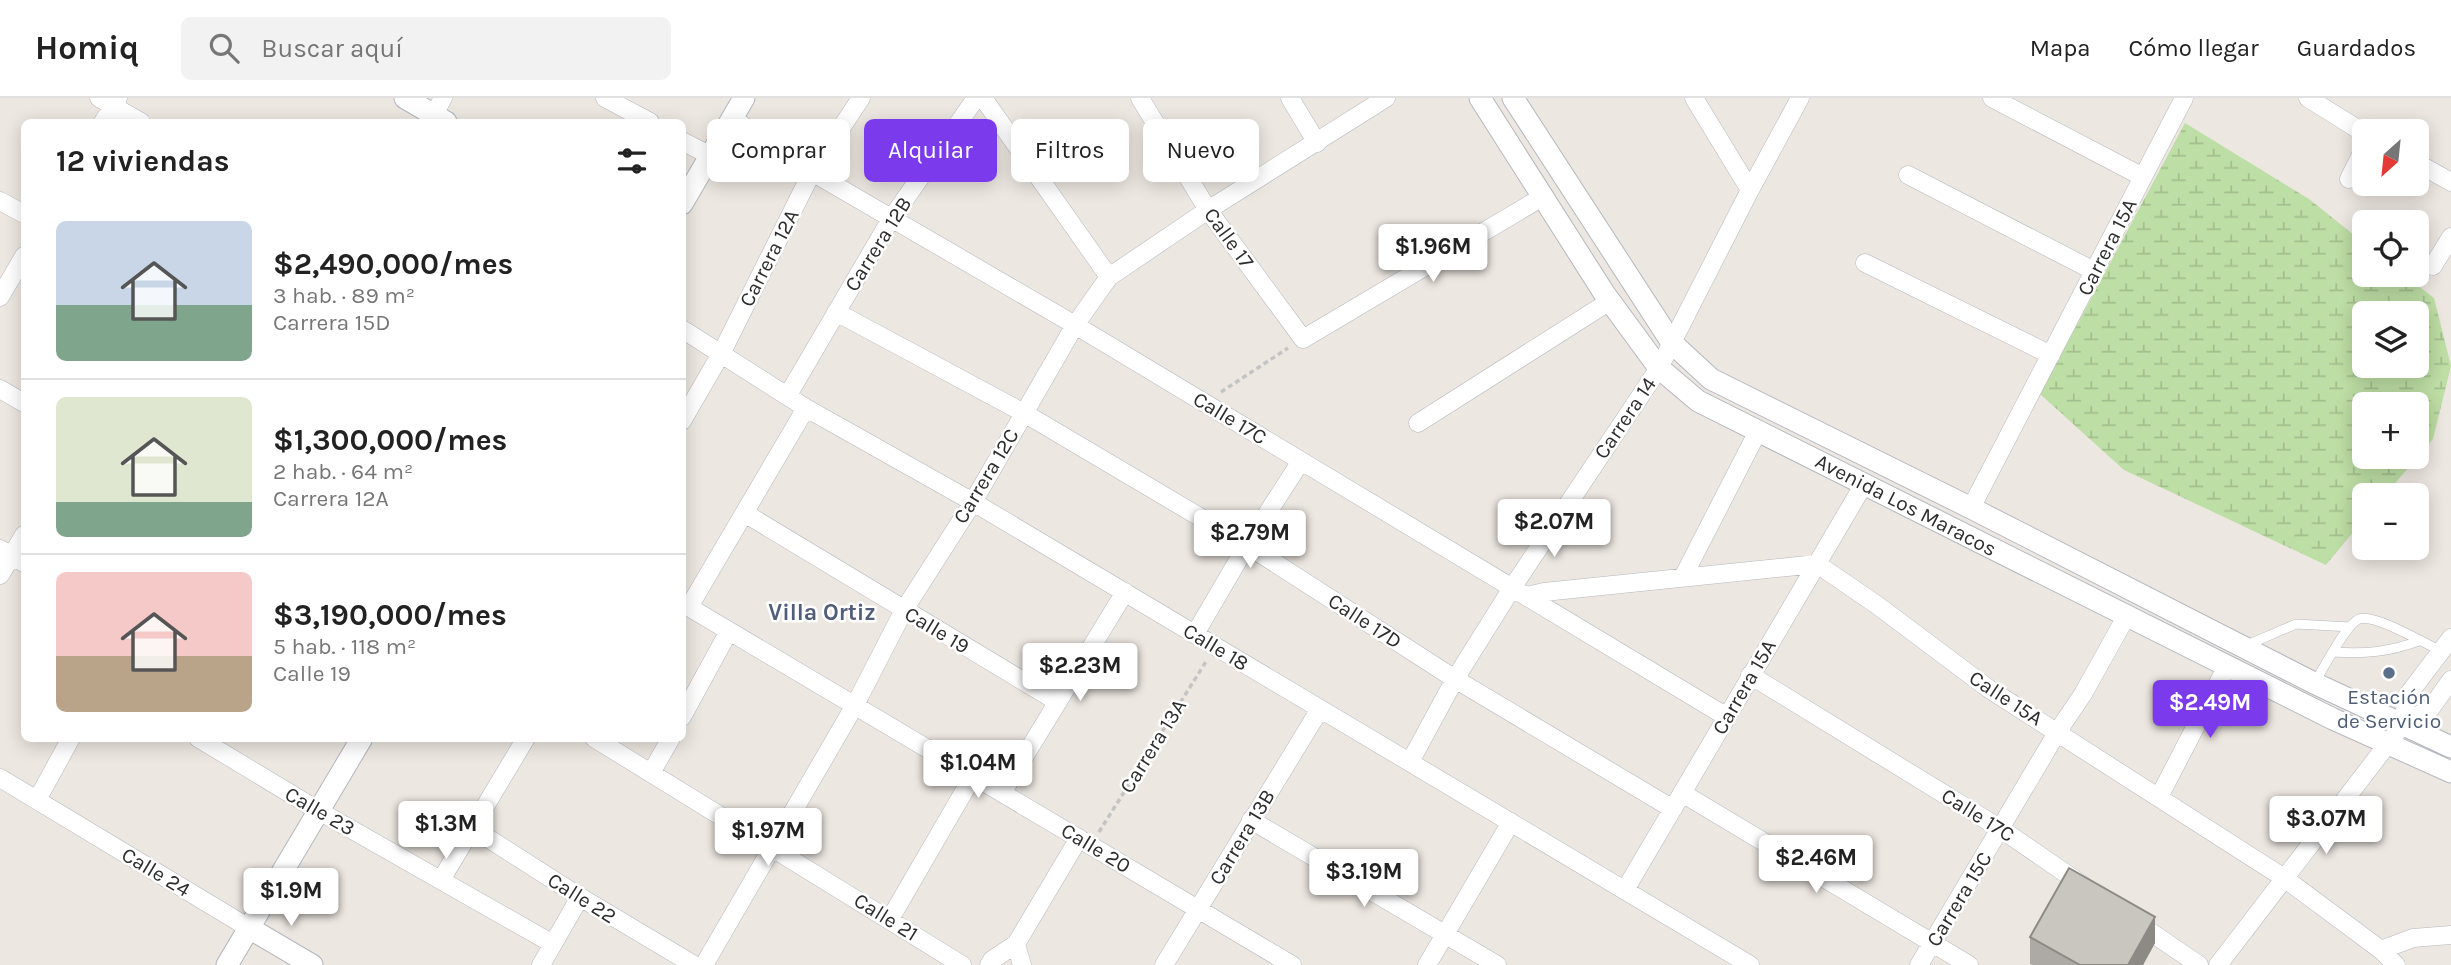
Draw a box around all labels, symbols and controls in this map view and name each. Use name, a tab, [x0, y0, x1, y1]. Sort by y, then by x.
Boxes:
search box	[181, 17, 671, 80]
text: Homiq	[35, 29, 139, 67]
icon: search	[205, 29, 243, 67]
text: Buscar aquí	[261, 33, 403, 64]
text: Mapa	[2030, 34, 2090, 62]
text: Cómo llegar	[2128, 34, 2259, 62]
text: Guardados	[2297, 34, 2416, 62]
chip: Comprar	[707, 119, 850, 182]
chip: Alquilar	[864, 119, 997, 182]
chip: Filtros	[1011, 119, 1129, 182]
chip: Nuevo	[1143, 119, 1259, 182]
north arrow	[2352, 119, 2429, 196]
map controls	[2352, 119, 2429, 560]
icon: filters	[613, 142, 651, 180]
text: 12 viviendas	[56, 143, 230, 179]
street label: Carrera 12B	[840, 192, 916, 296]
street label: Carrera 15A	[2072, 195, 2142, 299]
street label: Calle 17	[1199, 203, 1259, 273]
street label: Carrera 12A	[734, 205, 804, 311]
button: locate	[2352, 210, 2429, 287]
pin: $1.96M	[1376, 225, 1490, 284]
text: $1.96M	[1394, 233, 1472, 260]
text: $2,490,000/mes	[273, 246, 513, 282]
icon: home	[112, 249, 196, 333]
text: 3 hab. · 89 m²	[273, 282, 415, 309]
button: layers	[2352, 301, 2429, 378]
text: Carrera 15D	[273, 309, 390, 336]
street label: Carrera 14	[1589, 372, 1661, 463]
street label: Calle 17C	[1189, 387, 1271, 449]
button: +	[2352, 392, 2429, 469]
text: $1,300,000/mes	[273, 422, 507, 458]
street label: Carrera 12C	[948, 424, 1024, 528]
icon: home	[112, 425, 196, 509]
street label: Avenida Los Maracos	[1811, 449, 2001, 561]
text: 2 hab. · 64 m²	[273, 458, 413, 485]
button: −	[2352, 483, 2429, 560]
text: Carrera 12A	[273, 485, 389, 512]
pin: $2.07M	[1497, 500, 1611, 559]
text: $2.07M	[1514, 508, 1594, 535]
pin: $2.79M	[1193, 510, 1307, 570]
text: $2.79M	[1210, 519, 1290, 546]
street label: Calle 17D	[1324, 588, 1406, 654]
text: $3,190,000/mes	[273, 597, 507, 633]
district label: Villa Ortiz	[768, 599, 876, 626]
icon: home	[112, 600, 196, 684]
street label: Calle 19	[900, 601, 974, 659]
street label: Calle 18	[1179, 618, 1253, 676]
text: 5 hab. · 118 m²	[273, 633, 416, 660]
street label: Carrera 15A	[1707, 635, 1781, 739]
pin: $2.23M	[1023, 644, 1137, 703]
text: $2.23M	[1038, 652, 1122, 679]
text: Calle 19	[273, 660, 351, 687]
street label: Calle 15A	[1965, 665, 2047, 731]
marker: Estación de Servicio	[2381, 665, 2397, 681]
pin: $2.49M	[2153, 680, 2267, 740]
place label: Estación de Servicio	[2337, 685, 2441, 733]
text: $2.49M	[2169, 689, 2251, 716]
street label: Carrera 13A	[1115, 695, 1191, 797]
pin: $1.04M	[921, 740, 1035, 800]
text: $1.04M	[939, 749, 1017, 776]
street label: Calle 23	[281, 781, 359, 841]
street label: Calle 17C	[1937, 783, 2019, 847]
street label: Carrera 13B	[1204, 785, 1280, 889]
pin: $3.07M	[2269, 796, 2383, 856]
pin: $1.3M	[397, 802, 495, 861]
text: $3.07M	[2285, 805, 2367, 832]
pin: $1.97M	[711, 808, 825, 868]
text: $1.3M	[414, 810, 478, 837]
text: $1.97M	[731, 817, 805, 844]
street label: Calle 20	[1057, 818, 1135, 878]
pin: $2.46M	[1759, 836, 1873, 895]
street label: Calle 24	[117, 842, 195, 902]
text: $2.46M	[1775, 844, 1857, 871]
street label: Carrera 15C	[1921, 847, 1997, 951]
pin: $3.19M	[1307, 850, 1421, 909]
text: $3.19M	[1325, 858, 1403, 885]
pin: $1.9M	[242, 868, 340, 928]
street label: Calle 22	[543, 868, 621, 928]
text: $1.9M	[259, 877, 323, 904]
street label: Calle 21	[850, 888, 922, 946]

